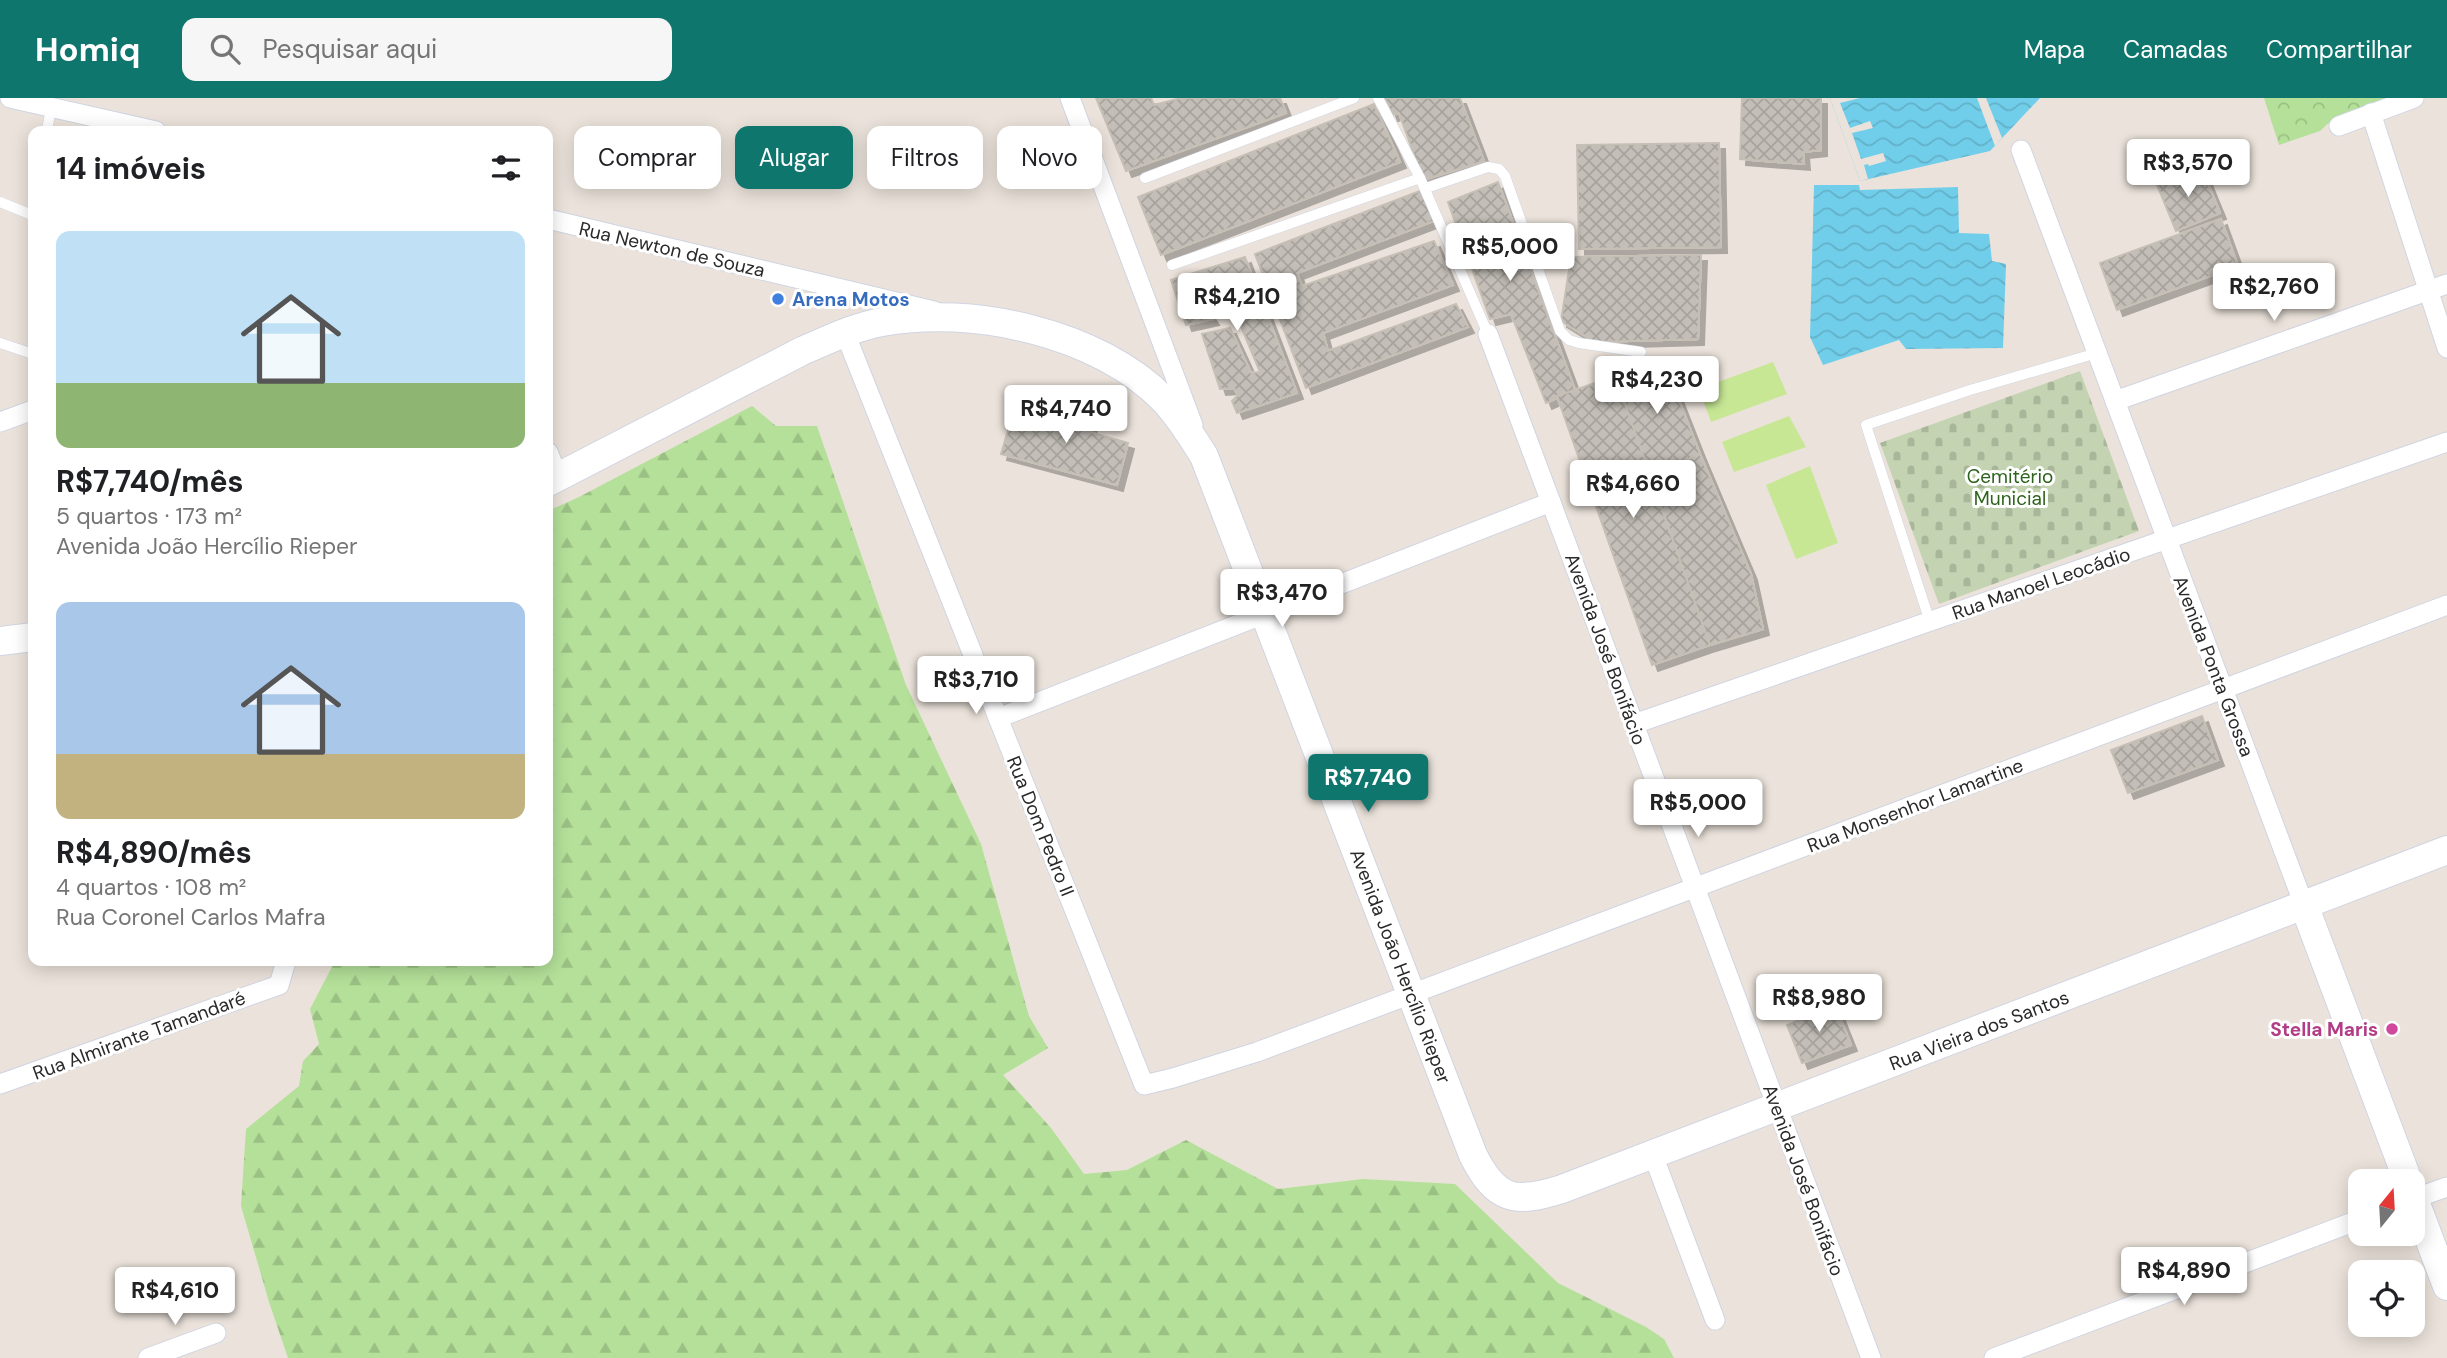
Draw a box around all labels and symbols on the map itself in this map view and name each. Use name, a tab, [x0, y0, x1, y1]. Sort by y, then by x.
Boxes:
pin: R$3,570	[2123, 140, 2253, 199]
street label: Rua Newton de Souza	[577, 216, 767, 283]
pin: R$5,000	[1445, 223, 1575, 283]
pin: R$2,760	[2209, 264, 2339, 323]
pin: R$4,210	[1172, 274, 1302, 333]
place label: Arena Motos	[792, 287, 910, 312]
marker: Arena Motos	[770, 291, 786, 307]
pin: R$4,230	[1592, 356, 1722, 416]
pin: R$4,740	[1001, 386, 1131, 445]
pin: R$4,660	[1568, 460, 1698, 520]
park label: Cemitério Municial	[1967, 464, 2053, 511]
street label: Rua Manoel Leocádio	[1949, 541, 2134, 626]
street label: Avenida José Bonifácio	[1559, 550, 1652, 748]
pin: R$3,470	[1217, 570, 1347, 629]
street label: Avenida Ponta Grossa	[2167, 572, 2260, 760]
pin: R$3,710	[911, 656, 1041, 716]
street label: Rua Dom Pedro II	[1001, 752, 1080, 900]
street label: Rua Monsenhor Lamartine	[1804, 753, 2027, 858]
pin: R$7,740	[1303, 754, 1433, 814]
pin: R$5,000	[1633, 780, 1763, 839]
street label: Avenida João Hercílio Rieper	[1344, 845, 1457, 1087]
pin: R$8,980	[1754, 974, 1884, 1034]
street label: Rua Almirante Tamandaré	[29, 985, 249, 1086]
street label: Rua Vieira dos Santos	[1886, 985, 2073, 1076]
place label: Stella Maris	[2270, 1017, 2378, 1042]
marker: Stella Maris	[2384, 1021, 2400, 1037]
street label: Avenida José Bonifácio	[1757, 1081, 1850, 1279]
north arrow	[2348, 1169, 2426, 1246]
pin: R$4,890	[2119, 1248, 2249, 1307]
pin: R$4,610	[110, 1268, 240, 1327]

